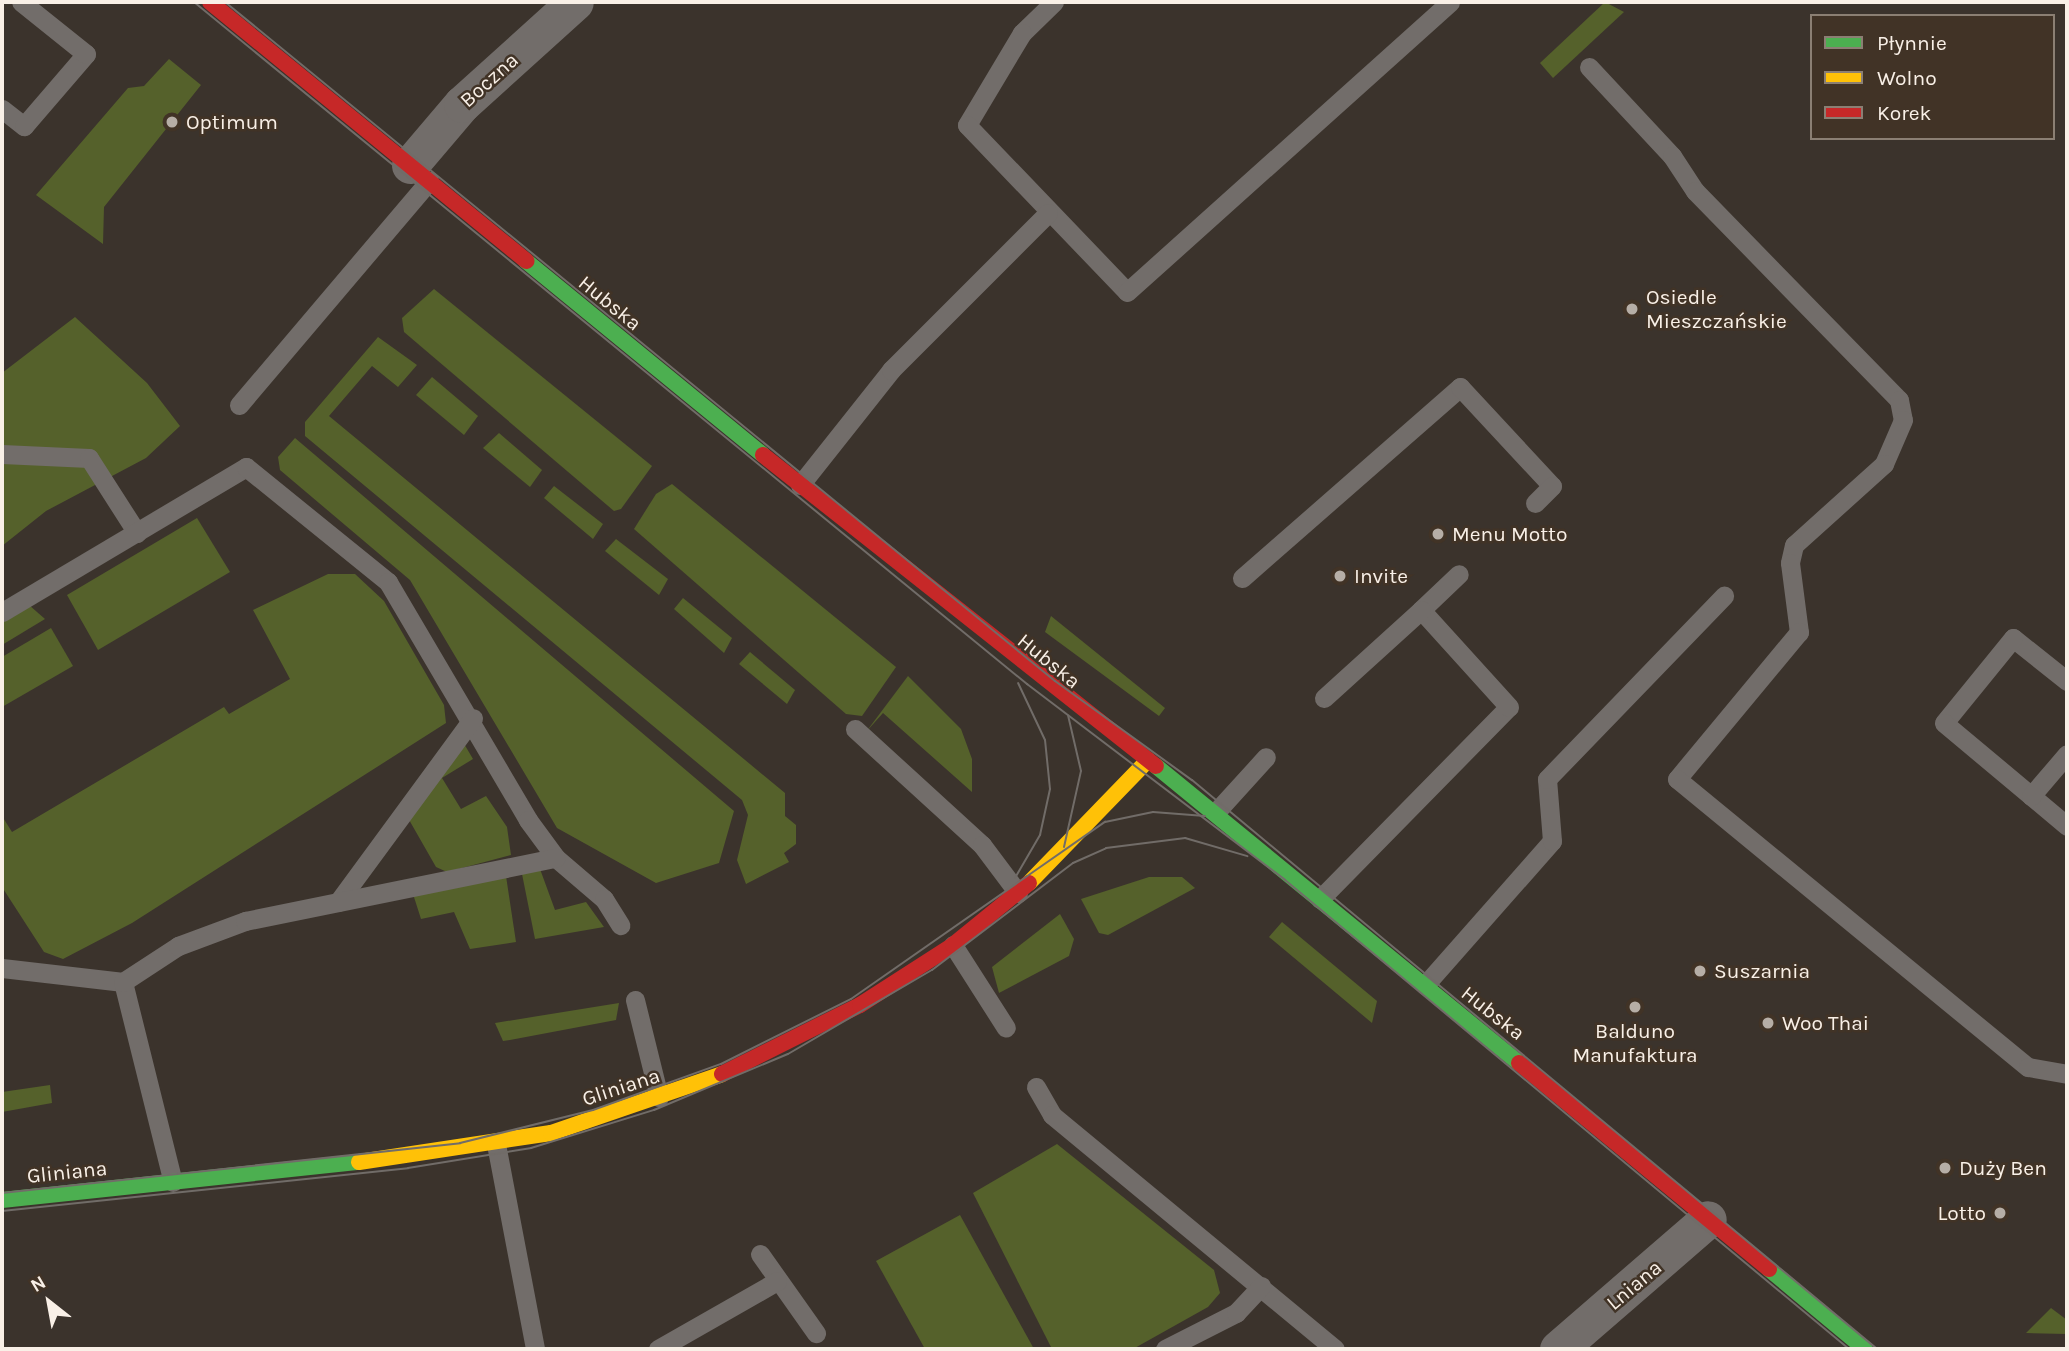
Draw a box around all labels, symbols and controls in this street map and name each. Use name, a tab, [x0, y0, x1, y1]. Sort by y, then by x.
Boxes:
legend	[1810, 14, 2055, 140]
text: Płynnie	[1877, 31, 1947, 55]
street label: Boczna	[455, 47, 523, 113]
text: Wolno	[1877, 66, 1937, 90]
text: Korek	[1877, 101, 1931, 125]
place label: Optimum	[186, 109, 278, 135]
marker: Optimum	[164, 114, 180, 130]
street label: Hubska	[573, 270, 647, 336]
place label: Osiedle Mieszczańskie	[1646, 284, 1787, 334]
marker: Osiedle Mieszczańskie	[1624, 301, 1640, 317]
place label: Menu Motto	[1452, 521, 1567, 547]
marker: Menu Motto	[1430, 526, 1446, 542]
place label: Invite	[1354, 563, 1408, 589]
marker: Invite	[1332, 568, 1348, 584]
street label: Hubska	[1012, 628, 1086, 694]
place label: Suszarnia	[1714, 958, 1810, 984]
marker: Suszarnia	[1692, 963, 1708, 979]
street label: Hubska	[1456, 980, 1530, 1046]
marker: Balduno Manufaktura	[1627, 999, 1643, 1015]
place label: Woo Thai	[1782, 1010, 1869, 1036]
marker: Woo Thai	[1760, 1015, 1776, 1031]
place label: Balduno Manufaktura	[1572, 1018, 1698, 1068]
street label: Gliniana	[579, 1063, 663, 1111]
street label: Gliniana	[26, 1155, 108, 1189]
place label: Duży Ben	[1959, 1155, 2047, 1181]
marker: Duży Ben	[1937, 1160, 1953, 1176]
place label: Lotto	[1937, 1200, 1986, 1226]
marker: Lotto	[1992, 1205, 2008, 1221]
street label: Lniana	[1601, 1255, 1667, 1315]
north arrow	[14, 1267, 84, 1337]
text: N	[27, 1271, 50, 1297]

